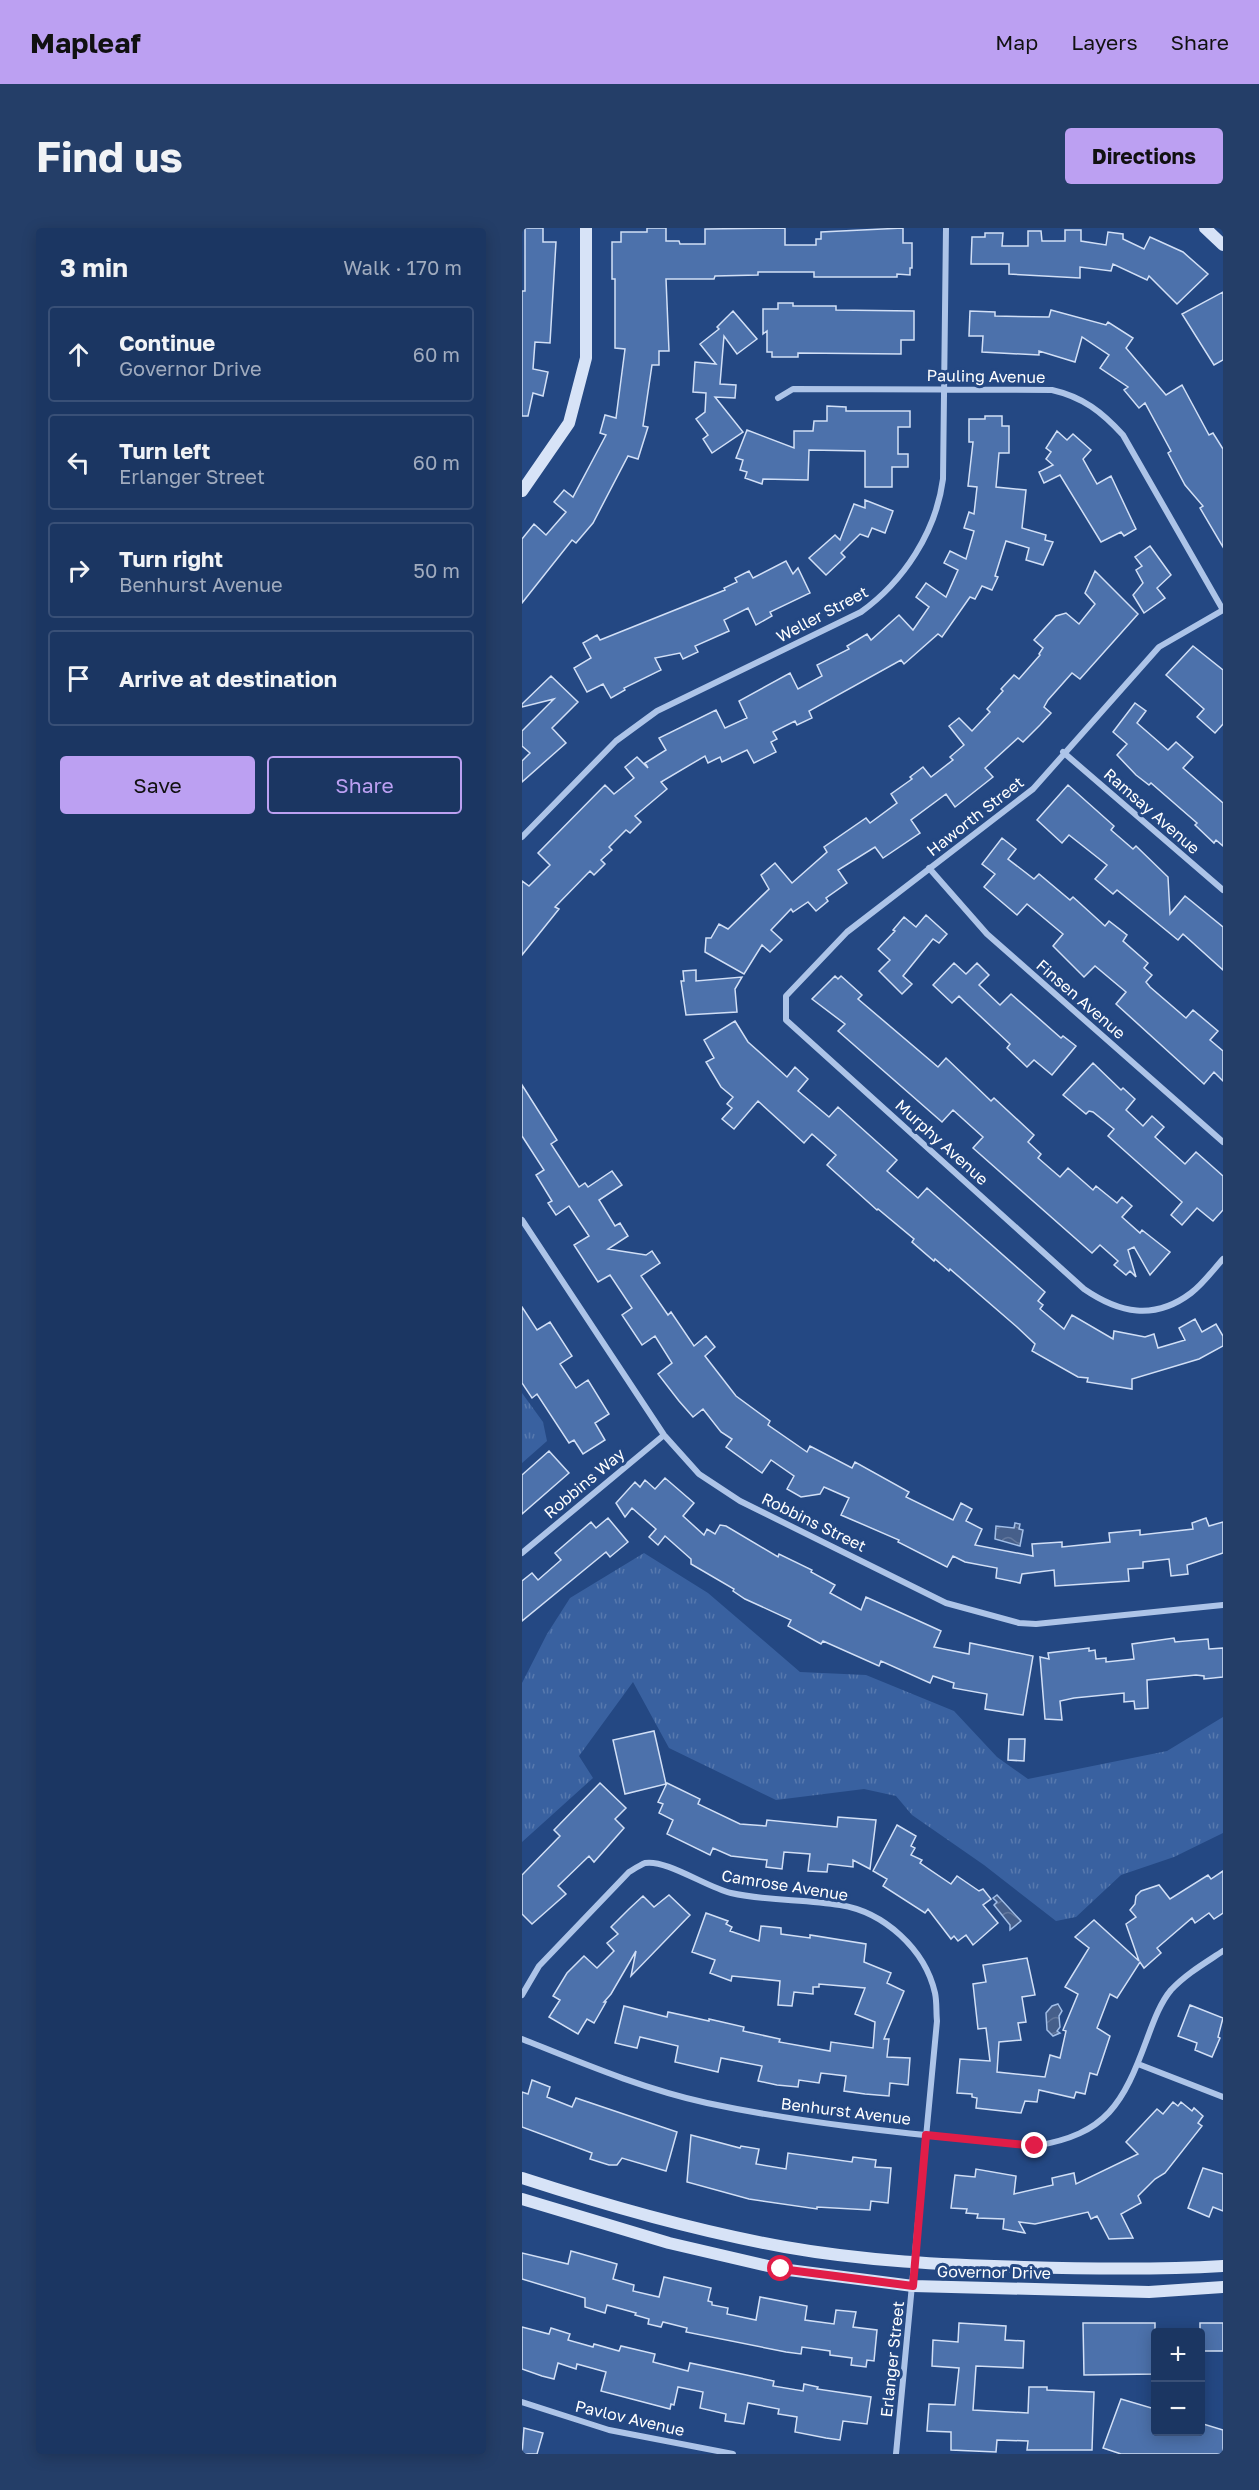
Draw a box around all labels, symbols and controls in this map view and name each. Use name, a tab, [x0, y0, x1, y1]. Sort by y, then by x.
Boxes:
text: Mapleaf	[30, 26, 141, 59]
text: Map	[995, 29, 1038, 55]
text: Layers	[1071, 29, 1138, 55]
text: Share	[1171, 29, 1229, 55]
button: Directions	[1065, 128, 1223, 184]
text: Find us	[36, 131, 183, 181]
text: 3 min	[60, 252, 128, 283]
text: Walk · 170 m	[343, 255, 462, 279]
text: Continue	[119, 329, 215, 356]
icon: ahead	[62, 338, 95, 371]
text: 60 m	[413, 342, 460, 366]
text: Governor Drive	[119, 356, 262, 380]
street label: Pauling Avenue	[927, 365, 1045, 387]
text: Turn left	[119, 437, 210, 464]
icon: left	[62, 446, 95, 479]
text: 60 m	[413, 450, 460, 474]
text: Erlanger Street	[119, 464, 265, 488]
text: Turn right	[119, 545, 223, 572]
icon: right	[62, 554, 95, 587]
text: 50 m	[413, 558, 460, 582]
text: Benhurst Avenue	[119, 572, 283, 596]
street label: Weller Street	[773, 581, 871, 647]
icon: arrive	[62, 662, 95, 695]
text: Arrive at destination	[119, 665, 337, 692]
button: Save	[60, 756, 255, 814]
button: Share	[267, 756, 462, 814]
street label: Ramsay Avenue	[1100, 764, 1204, 858]
street label: Haworth Street	[923, 772, 1027, 860]
street label: Finsen Avenue	[1032, 955, 1130, 1043]
street label: Murphy Avenue	[891, 1095, 993, 1189]
street label: Robbins Way	[540, 1443, 628, 1522]
street label: Robbins Street	[758, 1488, 870, 1556]
street label: Camrose Avenue	[720, 1865, 850, 1905]
street label: Benhurst Avenue	[780, 2093, 912, 2129]
route end	[1021, 2132, 1047, 2158]
route start	[767, 2255, 793, 2281]
street label: Governor Drive	[937, 2261, 1051, 2283]
street label: Erlanger Street	[876, 2300, 908, 2418]
map controls	[1151, 2328, 1205, 2436]
button: +	[1151, 2328, 1205, 2382]
button: −	[1151, 2382, 1205, 2436]
street label: Pavlov Avenue	[573, 2396, 687, 2440]

